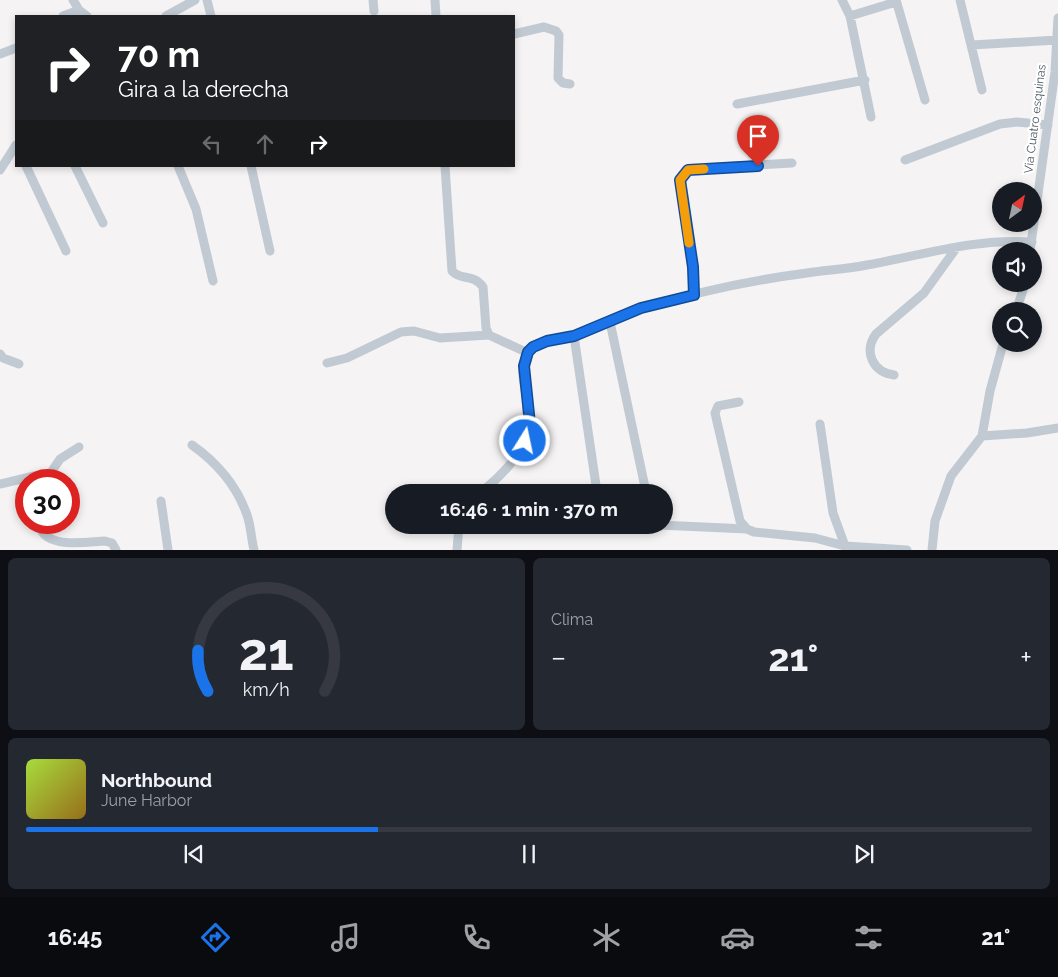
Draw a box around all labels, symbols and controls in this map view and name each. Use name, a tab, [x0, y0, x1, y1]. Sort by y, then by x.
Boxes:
text: 70 m	[118, 34, 200, 75]
icon: right	[35, 35, 100, 100]
street label: Via Cuatro esquinas	[1021, 63, 1049, 174]
text: Gira a la derecha	[118, 76, 289, 102]
pin	[737, 115, 779, 166]
icon: arrive	[744, 122, 772, 150]
icon: left	[198, 130, 226, 158]
icon: ahead	[251, 130, 279, 158]
icon: right	[304, 130, 332, 158]
north arrow	[992, 182, 1042, 232]
map controls	[992, 182, 1042, 352]
button: sound	[992, 242, 1042, 292]
button: search	[992, 302, 1042, 352]
position arrow	[498, 414, 550, 466]
speed limit sign: 30	[15, 469, 80, 534]
text: 16:46 · 1 min · 370 m	[440, 498, 618, 520]
text: Clima	[551, 610, 593, 629]
text: 21	[239, 621, 294, 682]
text: 21°	[768, 635, 818, 680]
text: −	[551, 641, 566, 674]
text: +	[1020, 641, 1032, 674]
text: km/h	[243, 679, 290, 700]
text: Northbound	[101, 769, 212, 791]
text: June Harbor	[101, 791, 192, 810]
icon: previous	[180, 840, 208, 868]
icon: pause	[515, 840, 543, 868]
icon: next	[850, 840, 878, 868]
icon: directions	[198, 920, 233, 955]
icon: music	[328, 920, 363, 955]
icon: phone	[459, 920, 494, 955]
icon: climate	[589, 920, 624, 955]
icon: car	[720, 920, 755, 955]
icon: filters	[851, 920, 886, 955]
text: 16:45	[48, 924, 102, 950]
text: 21°	[981, 924, 1010, 950]

